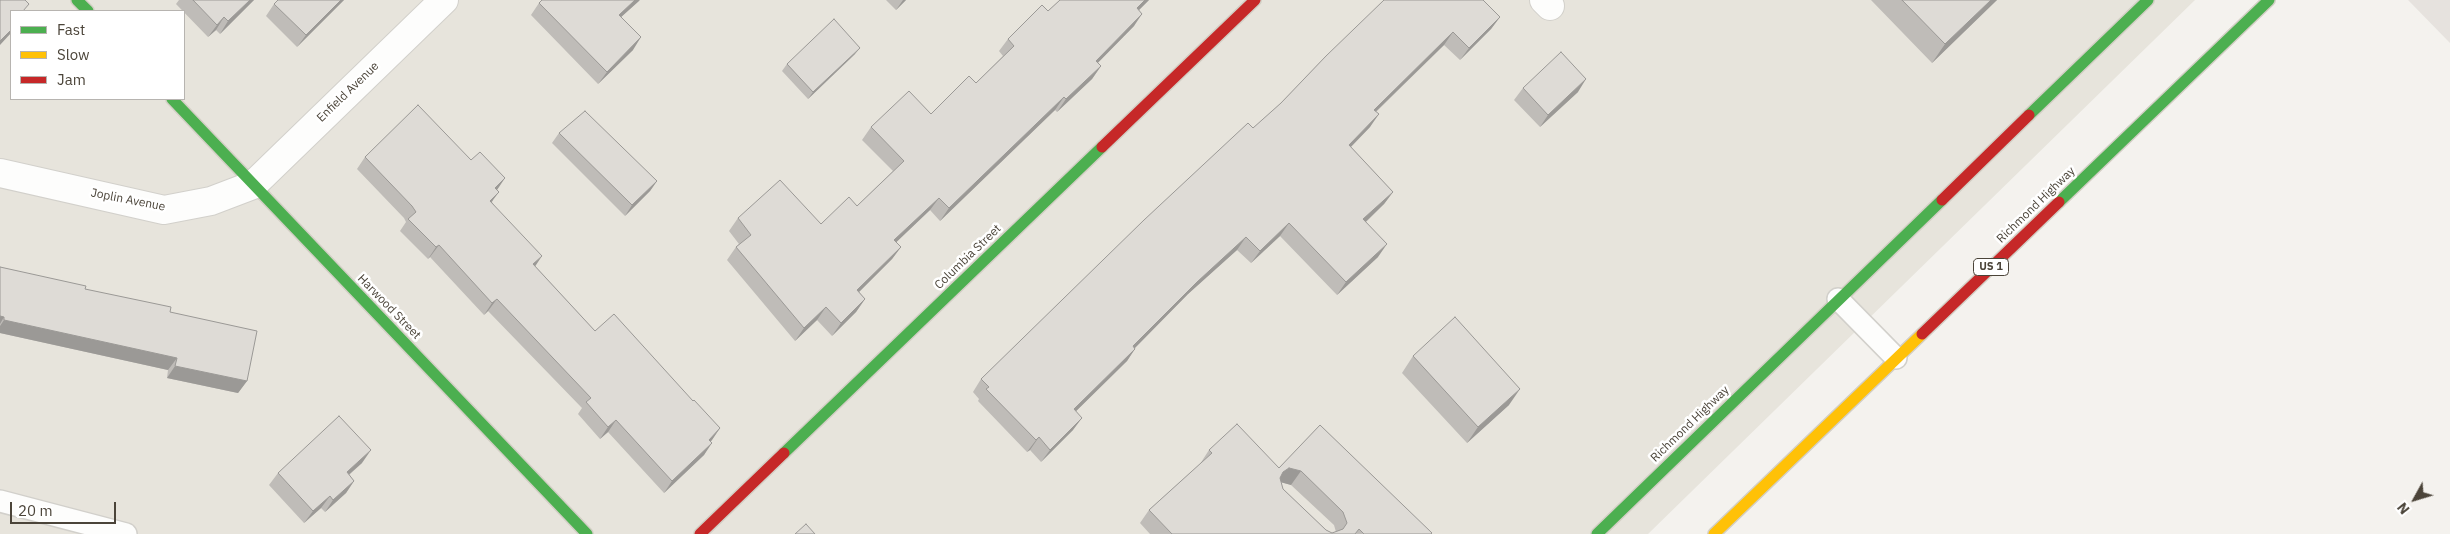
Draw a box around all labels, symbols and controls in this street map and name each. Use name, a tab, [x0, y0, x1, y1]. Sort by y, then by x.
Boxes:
legend	[10, 10, 185, 100]
text: Fast	[57, 20, 85, 39]
text: Slow	[57, 45, 90, 64]
street label: Enfield Avenue	[314, 59, 382, 125]
text: Jam	[57, 70, 86, 89]
street label: Richmond Highway	[1994, 164, 2078, 246]
street label: Joplin Avenue	[89, 186, 167, 214]
street label: Columbia Street	[932, 222, 1004, 292]
road number: US 1	[1974, 258, 2008, 276]
street label: Harwood Street	[354, 272, 424, 342]
street label: Richmond Highway	[1648, 383, 1732, 465]
north arrow	[2390, 474, 2440, 524]
scale bar	[12, 492, 119, 524]
text: N	[2393, 499, 2414, 518]
text: 20 m	[18, 501, 53, 520]

